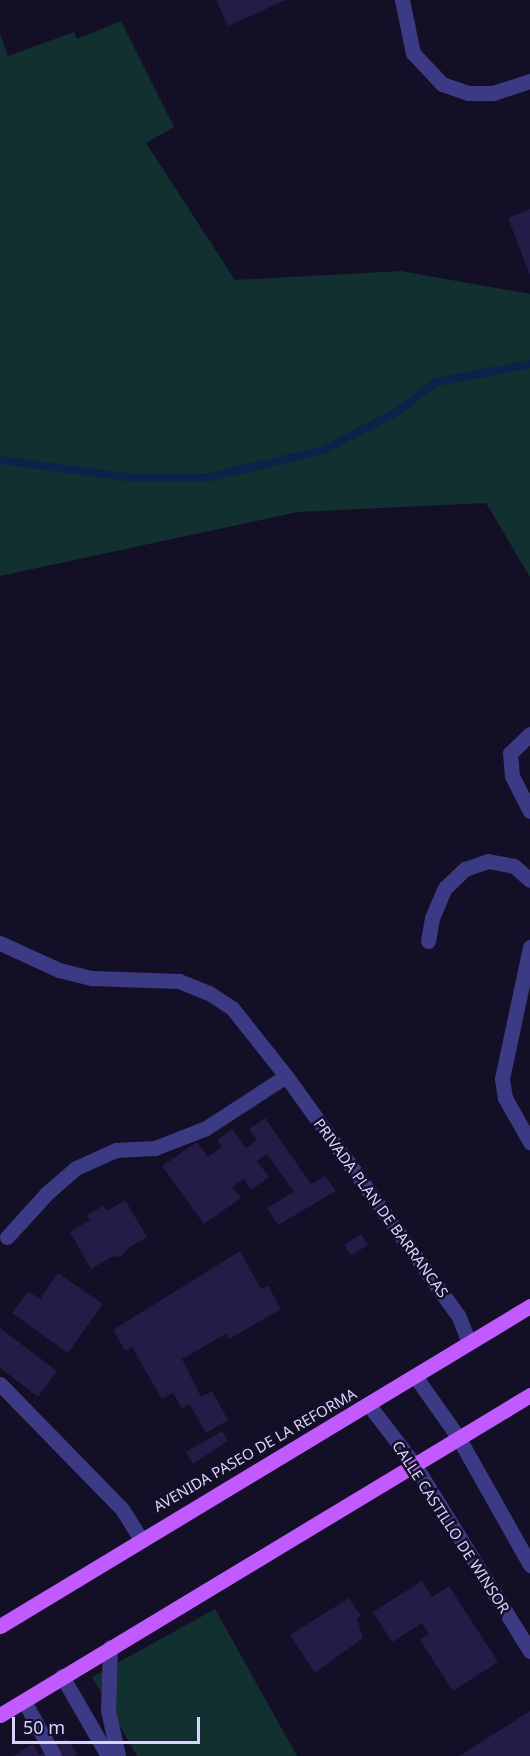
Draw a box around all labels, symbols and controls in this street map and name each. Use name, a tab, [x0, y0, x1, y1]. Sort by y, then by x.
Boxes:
street label: PRIVADA PLAN DE BARRANCAS	[310, 1115, 452, 1301]
street label: AVENIDA PASEO DE LA REFORMA	[150, 1384, 360, 1516]
street label: CALLE CASTILLO DE WINSOR	[389, 1438, 513, 1616]
scale bar	[15, 1705, 202, 1743]
text: 50 m	[23, 1715, 65, 1739]

